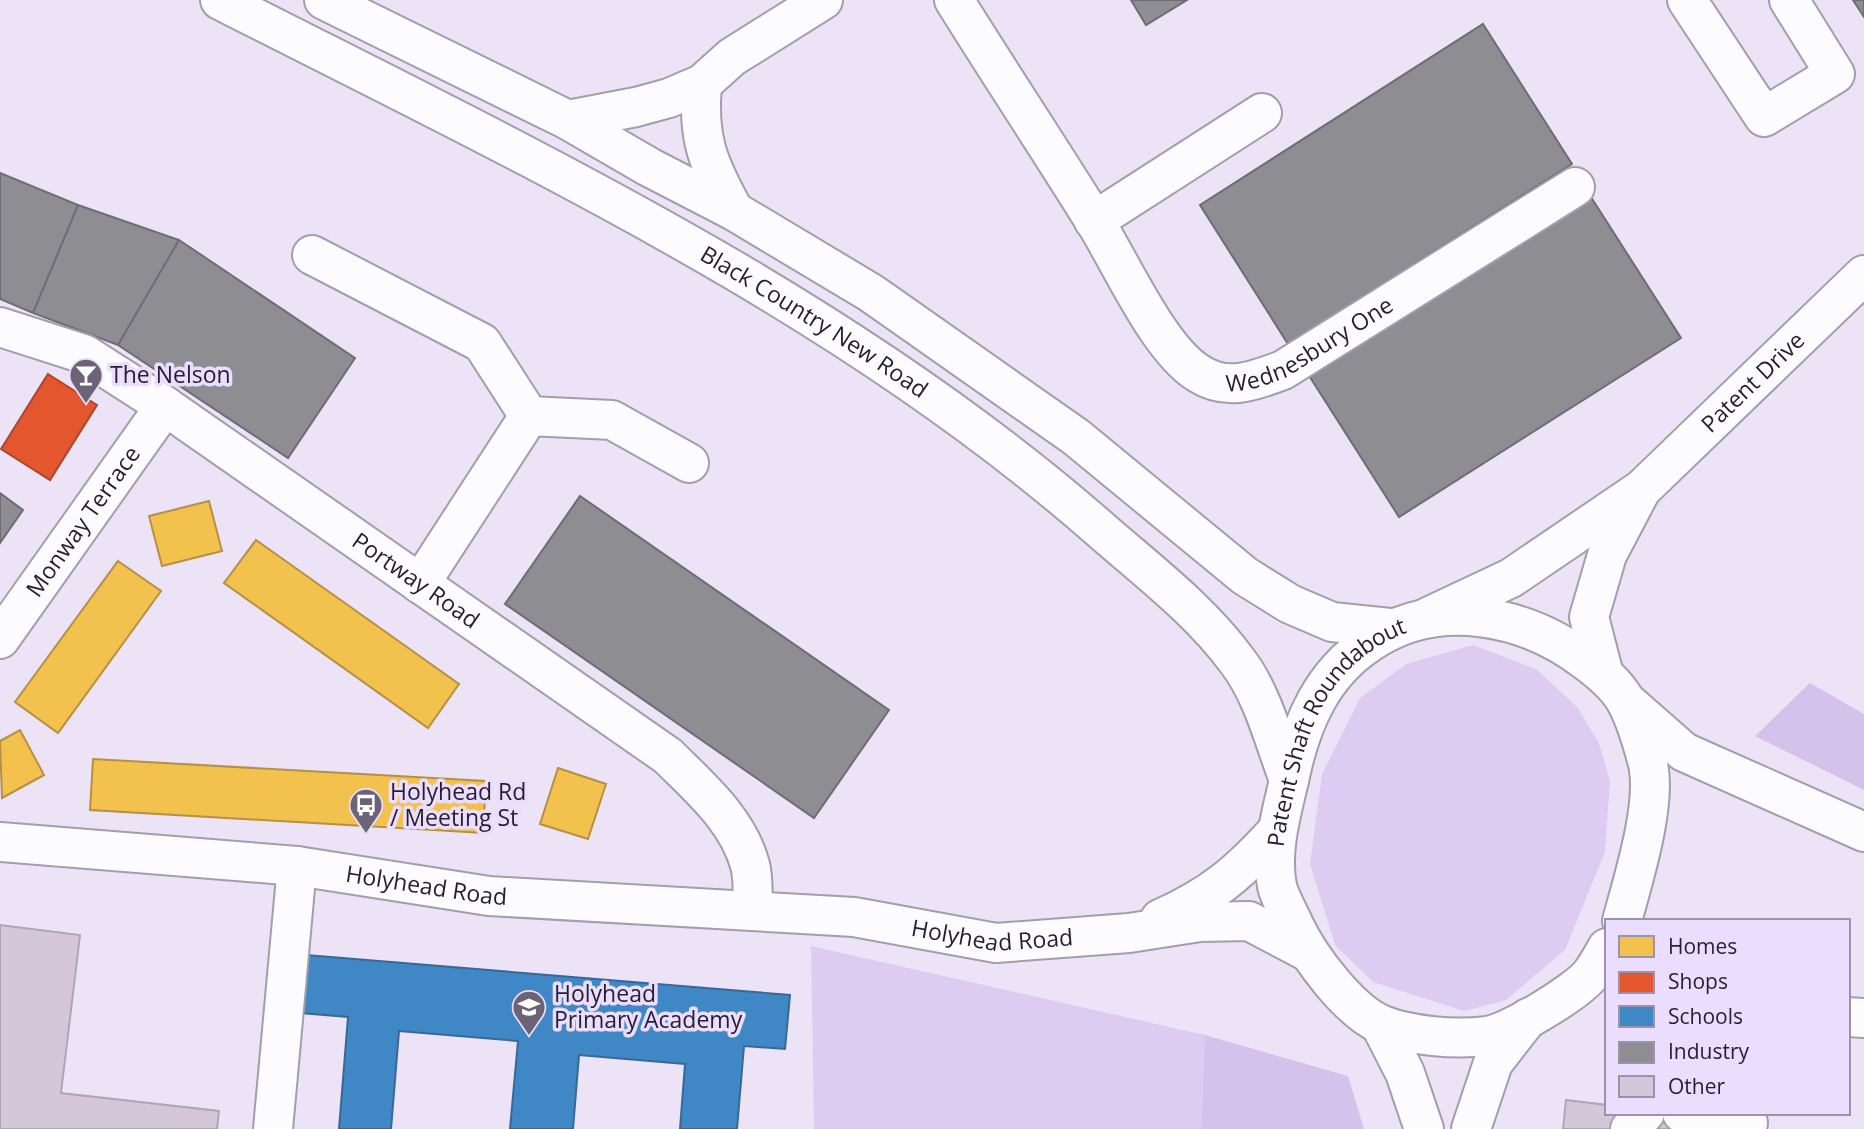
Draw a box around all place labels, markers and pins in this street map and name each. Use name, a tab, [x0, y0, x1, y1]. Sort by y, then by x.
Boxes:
bar icon: The Nelson	[67, 356, 105, 405]
place label: The Nelson	[110, 358, 231, 390]
place label: Holyhead Rd / Meeting St	[390, 775, 526, 833]
bus stop icon: Holyhead Rd / Meeting St	[347, 786, 385, 835]
place label: Holyhead Primary Academy	[554, 977, 743, 1035]
school or university icon: Holyhead Primary Academy	[510, 988, 548, 1037]

